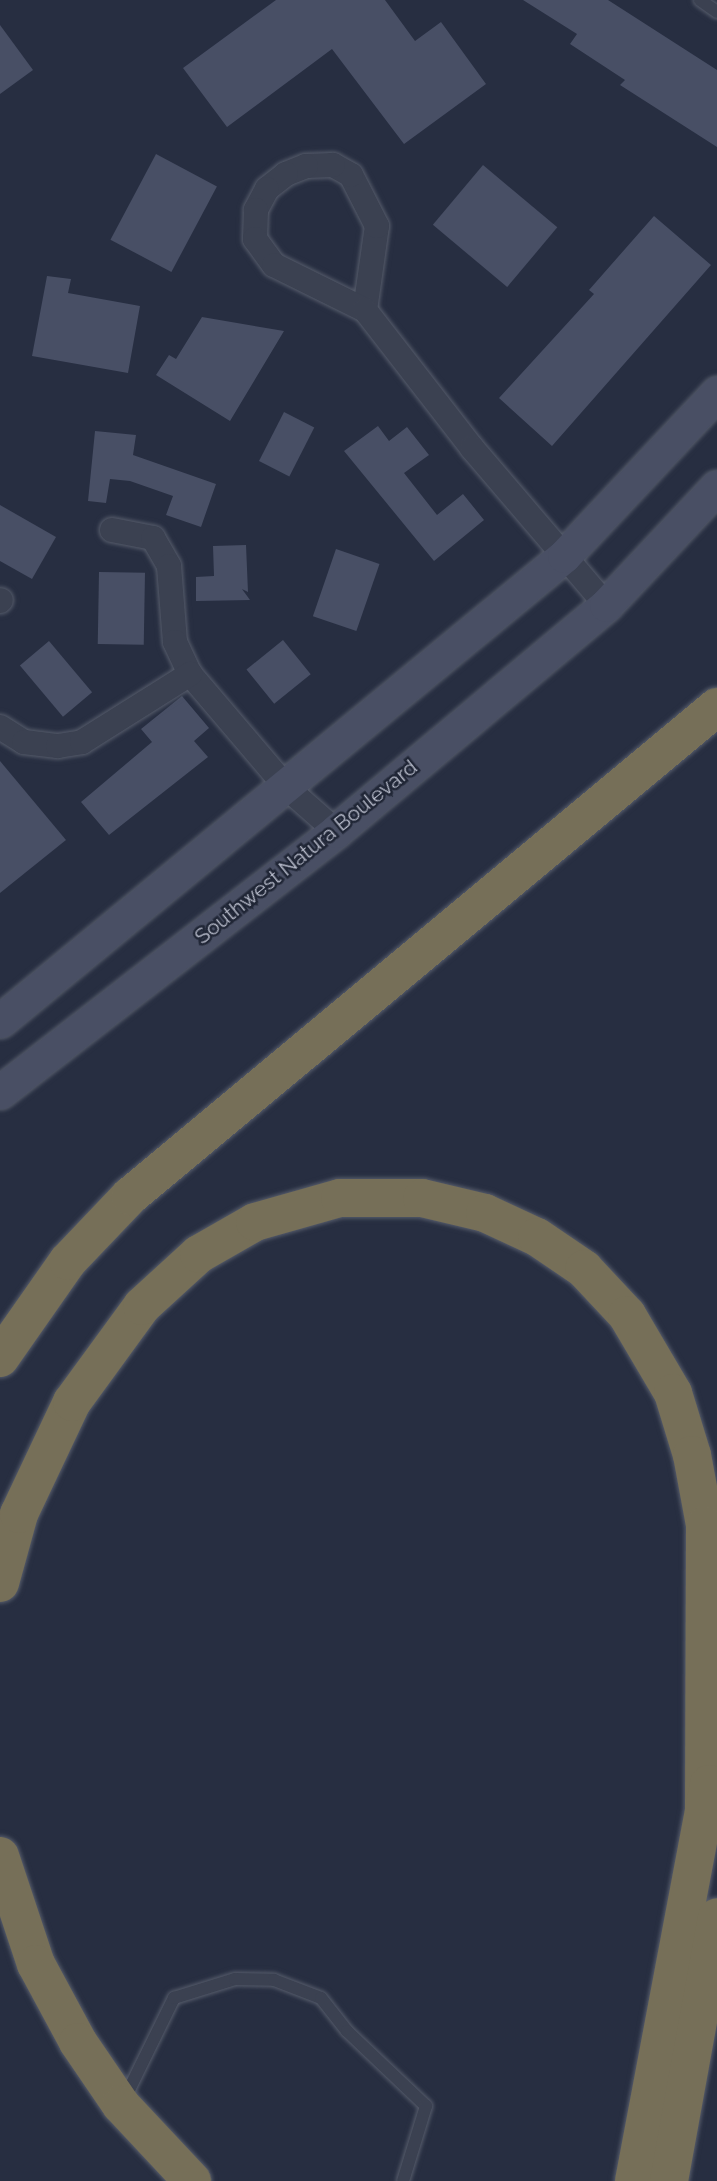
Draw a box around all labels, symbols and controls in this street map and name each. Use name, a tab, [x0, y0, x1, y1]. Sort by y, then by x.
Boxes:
street label: Southwest Natura Boulevard	[190, 755, 422, 949]

